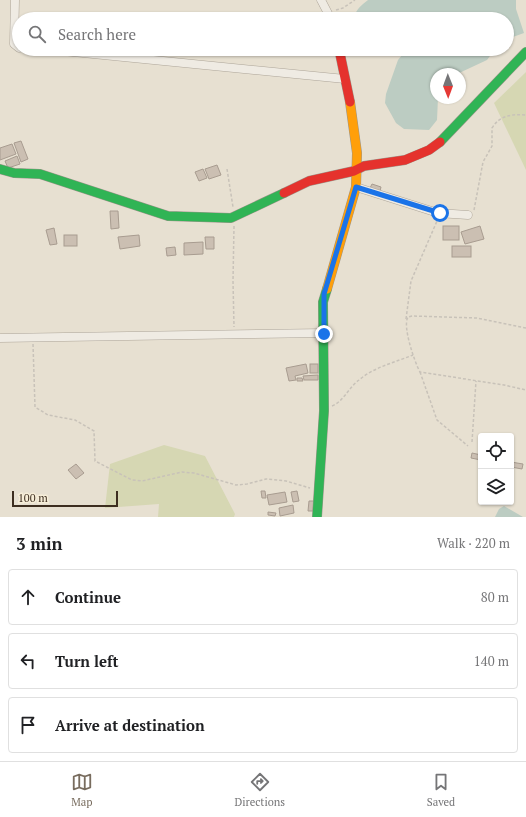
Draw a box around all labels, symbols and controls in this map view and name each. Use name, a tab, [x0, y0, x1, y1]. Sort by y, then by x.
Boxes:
search box	[12, 12, 514, 56]
icon: search	[26, 23, 48, 45]
text: Search here	[58, 24, 136, 44]
north arrow	[430, 68, 466, 104]
route start	[431, 204, 449, 222]
route end	[315, 325, 333, 343]
map controls	[478, 433, 514, 505]
button: locate	[478, 433, 514, 469]
button: layers	[478, 469, 514, 505]
scale bar	[12, 489, 118, 508]
text: 100 m	[18, 491, 48, 505]
text: 3 min	[16, 532, 63, 555]
text: Walk · 220 m	[437, 534, 510, 552]
icon: ahead	[17, 586, 39, 608]
text: Continue	[55, 587, 121, 607]
text: 80 m	[481, 588, 509, 606]
icon: left	[17, 650, 39, 672]
text: Turn left	[55, 651, 119, 671]
text: 140 m	[474, 652, 509, 670]
icon: arrive	[17, 714, 39, 736]
text: Arrive at destination	[55, 715, 205, 735]
tab: Map	[71, 771, 93, 809]
tab: Directions	[234, 771, 285, 809]
tab: Saved	[427, 771, 455, 809]

